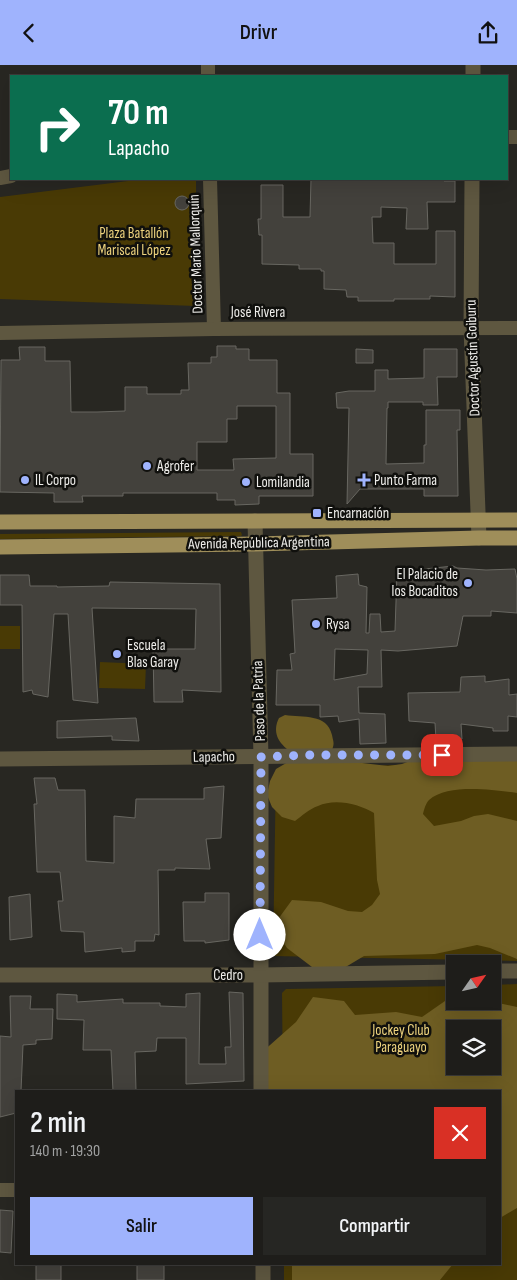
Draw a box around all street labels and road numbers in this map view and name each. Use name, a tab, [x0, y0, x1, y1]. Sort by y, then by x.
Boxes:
street label: Doctor Mario Mallorquín	[184, 194, 208, 314]
street label: Doctor Agustín Goiburu	[461, 299, 485, 417]
street label: José Rivera	[230, 303, 285, 322]
street label: Avenida República Argentina	[187, 532, 330, 554]
street label: Paso de la Patria	[248, 660, 270, 742]
street label: Lapacho	[193, 747, 235, 767]
street label: Cedro	[213, 966, 243, 985]

